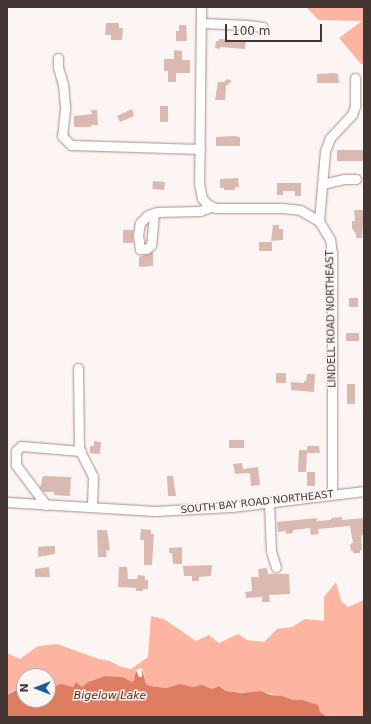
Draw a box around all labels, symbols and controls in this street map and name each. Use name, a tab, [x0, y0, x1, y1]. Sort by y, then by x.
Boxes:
scale bar	[227, 16, 324, 42]
text: 100 m	[232, 24, 270, 38]
street label: LINDELL ROAD NORTHEAST	[324, 250, 338, 388]
street label: SOUTH BAY ROAD NORTHEAST	[180, 488, 334, 516]
north arrow	[16, 668, 56, 708]
text: N	[18, 683, 31, 693]
water label: Bigelow Lake	[74, 689, 146, 703]

